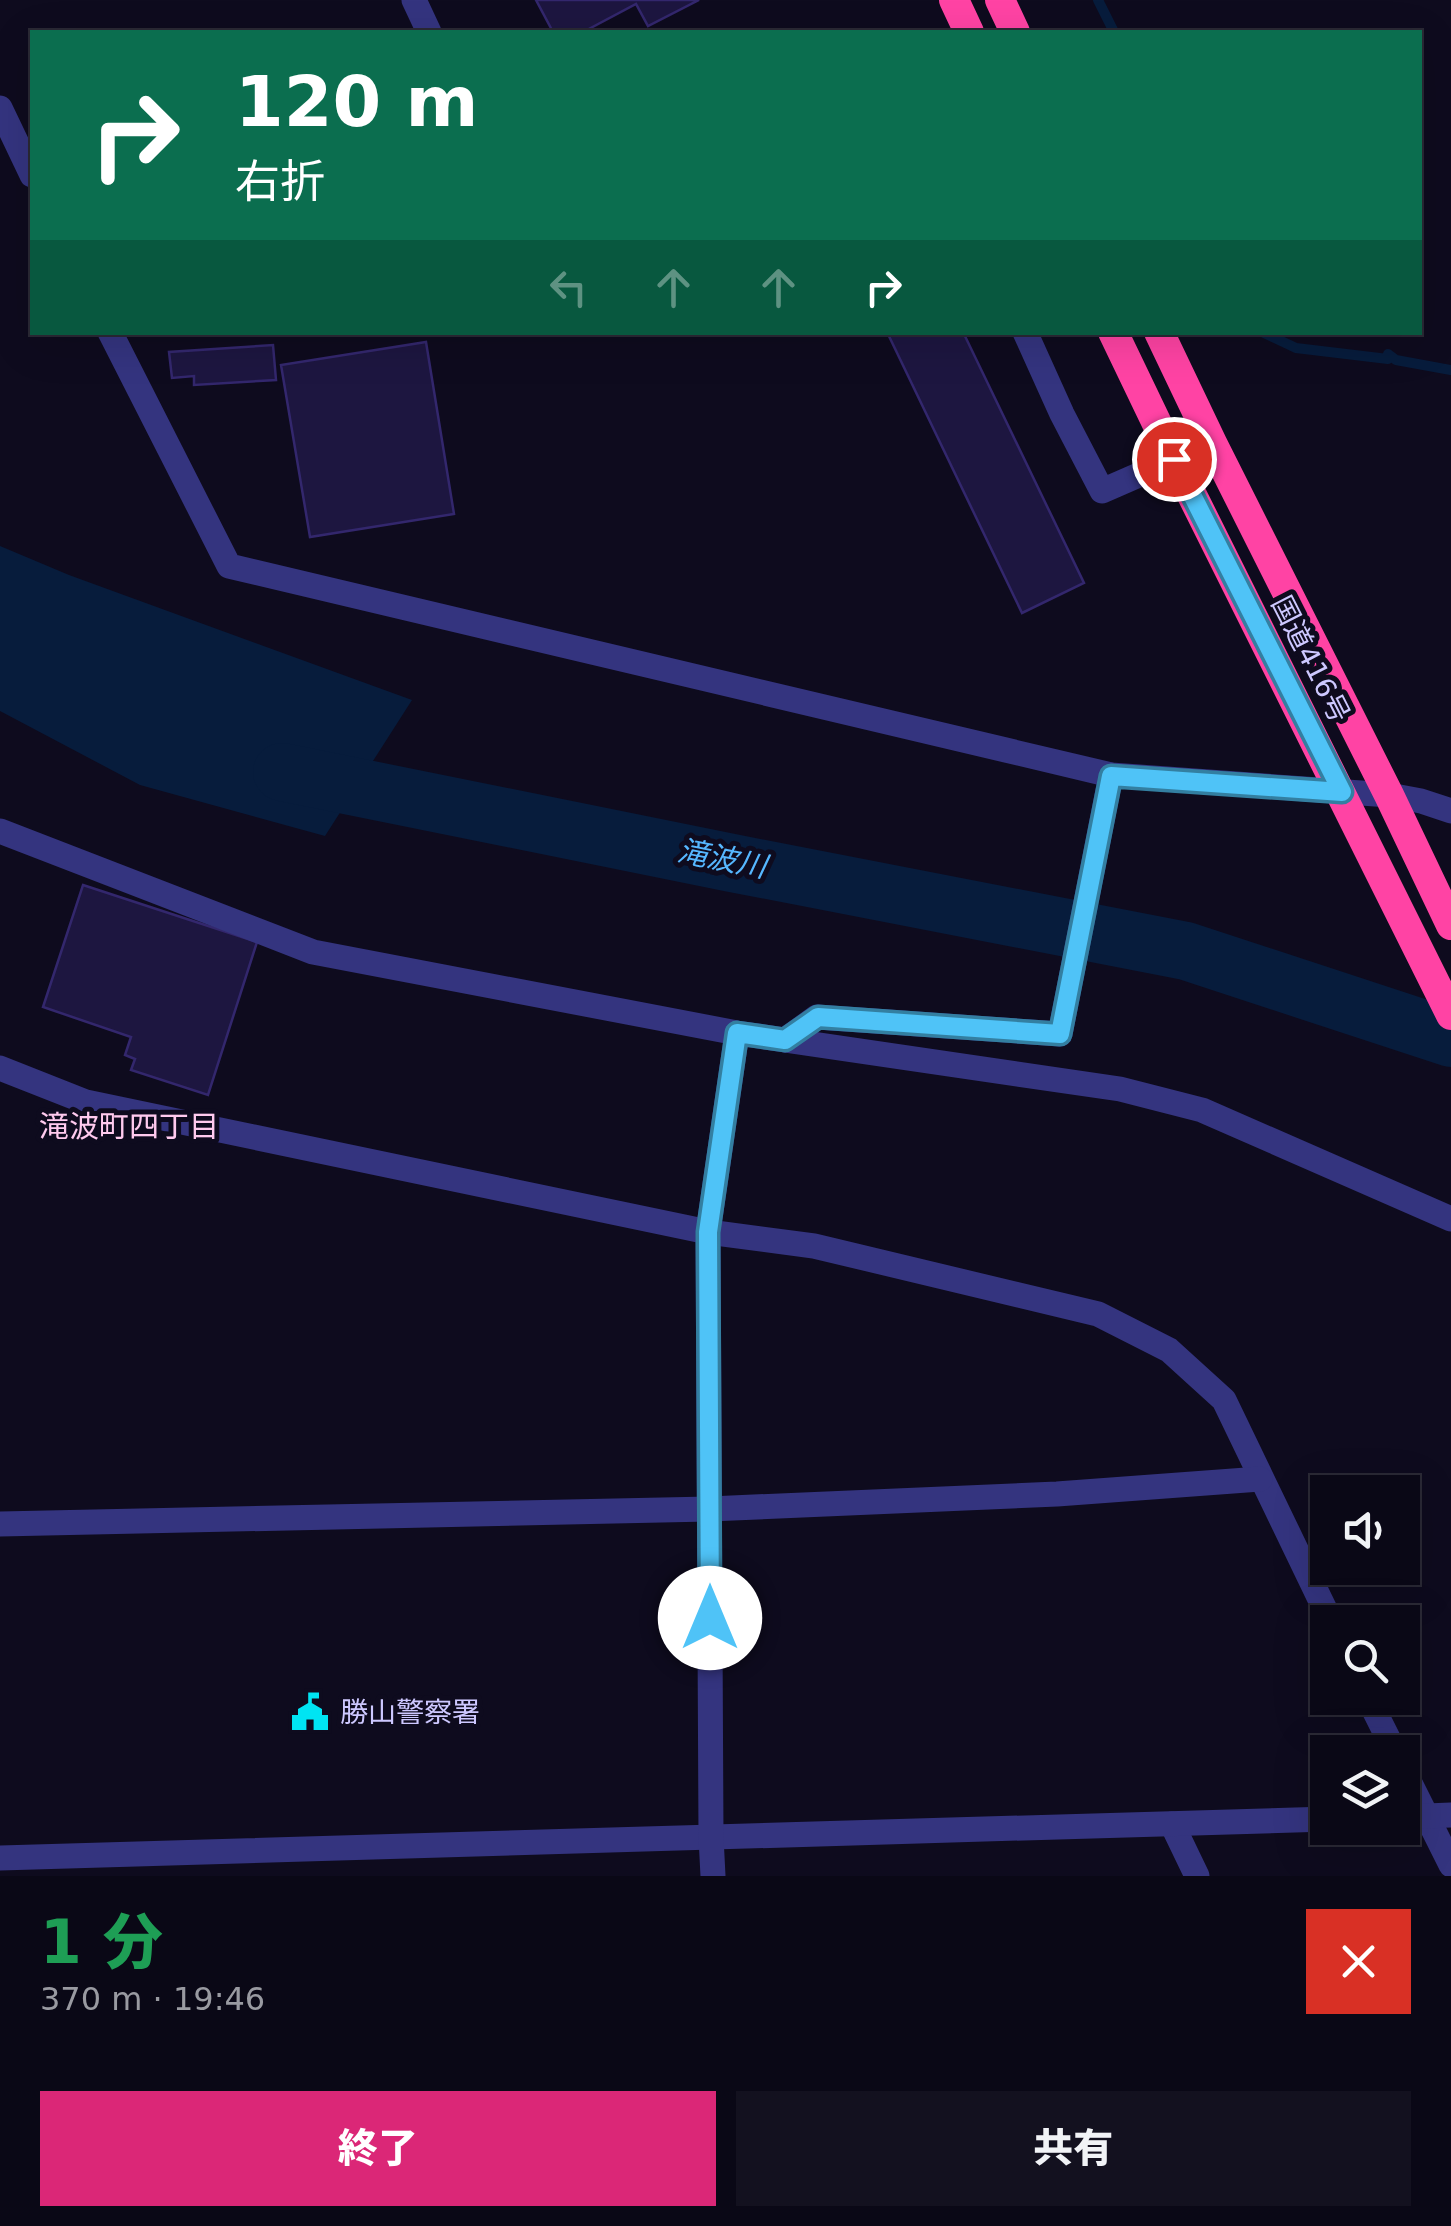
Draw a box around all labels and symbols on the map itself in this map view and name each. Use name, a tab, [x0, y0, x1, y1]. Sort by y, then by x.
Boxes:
pin	[1132, 417, 1217, 502]
street label: 国道416号	[1265, 591, 1356, 728]
water label: 滝波川	[675, 833, 773, 885]
district label: 滝波町四丁目	[39, 1109, 219, 1144]
position arrow	[658, 1566, 762, 1670]
public building icon: 勝山警察署	[289, 1691, 331, 1733]
place label: 勝山警察署	[340, 1696, 480, 1729]

